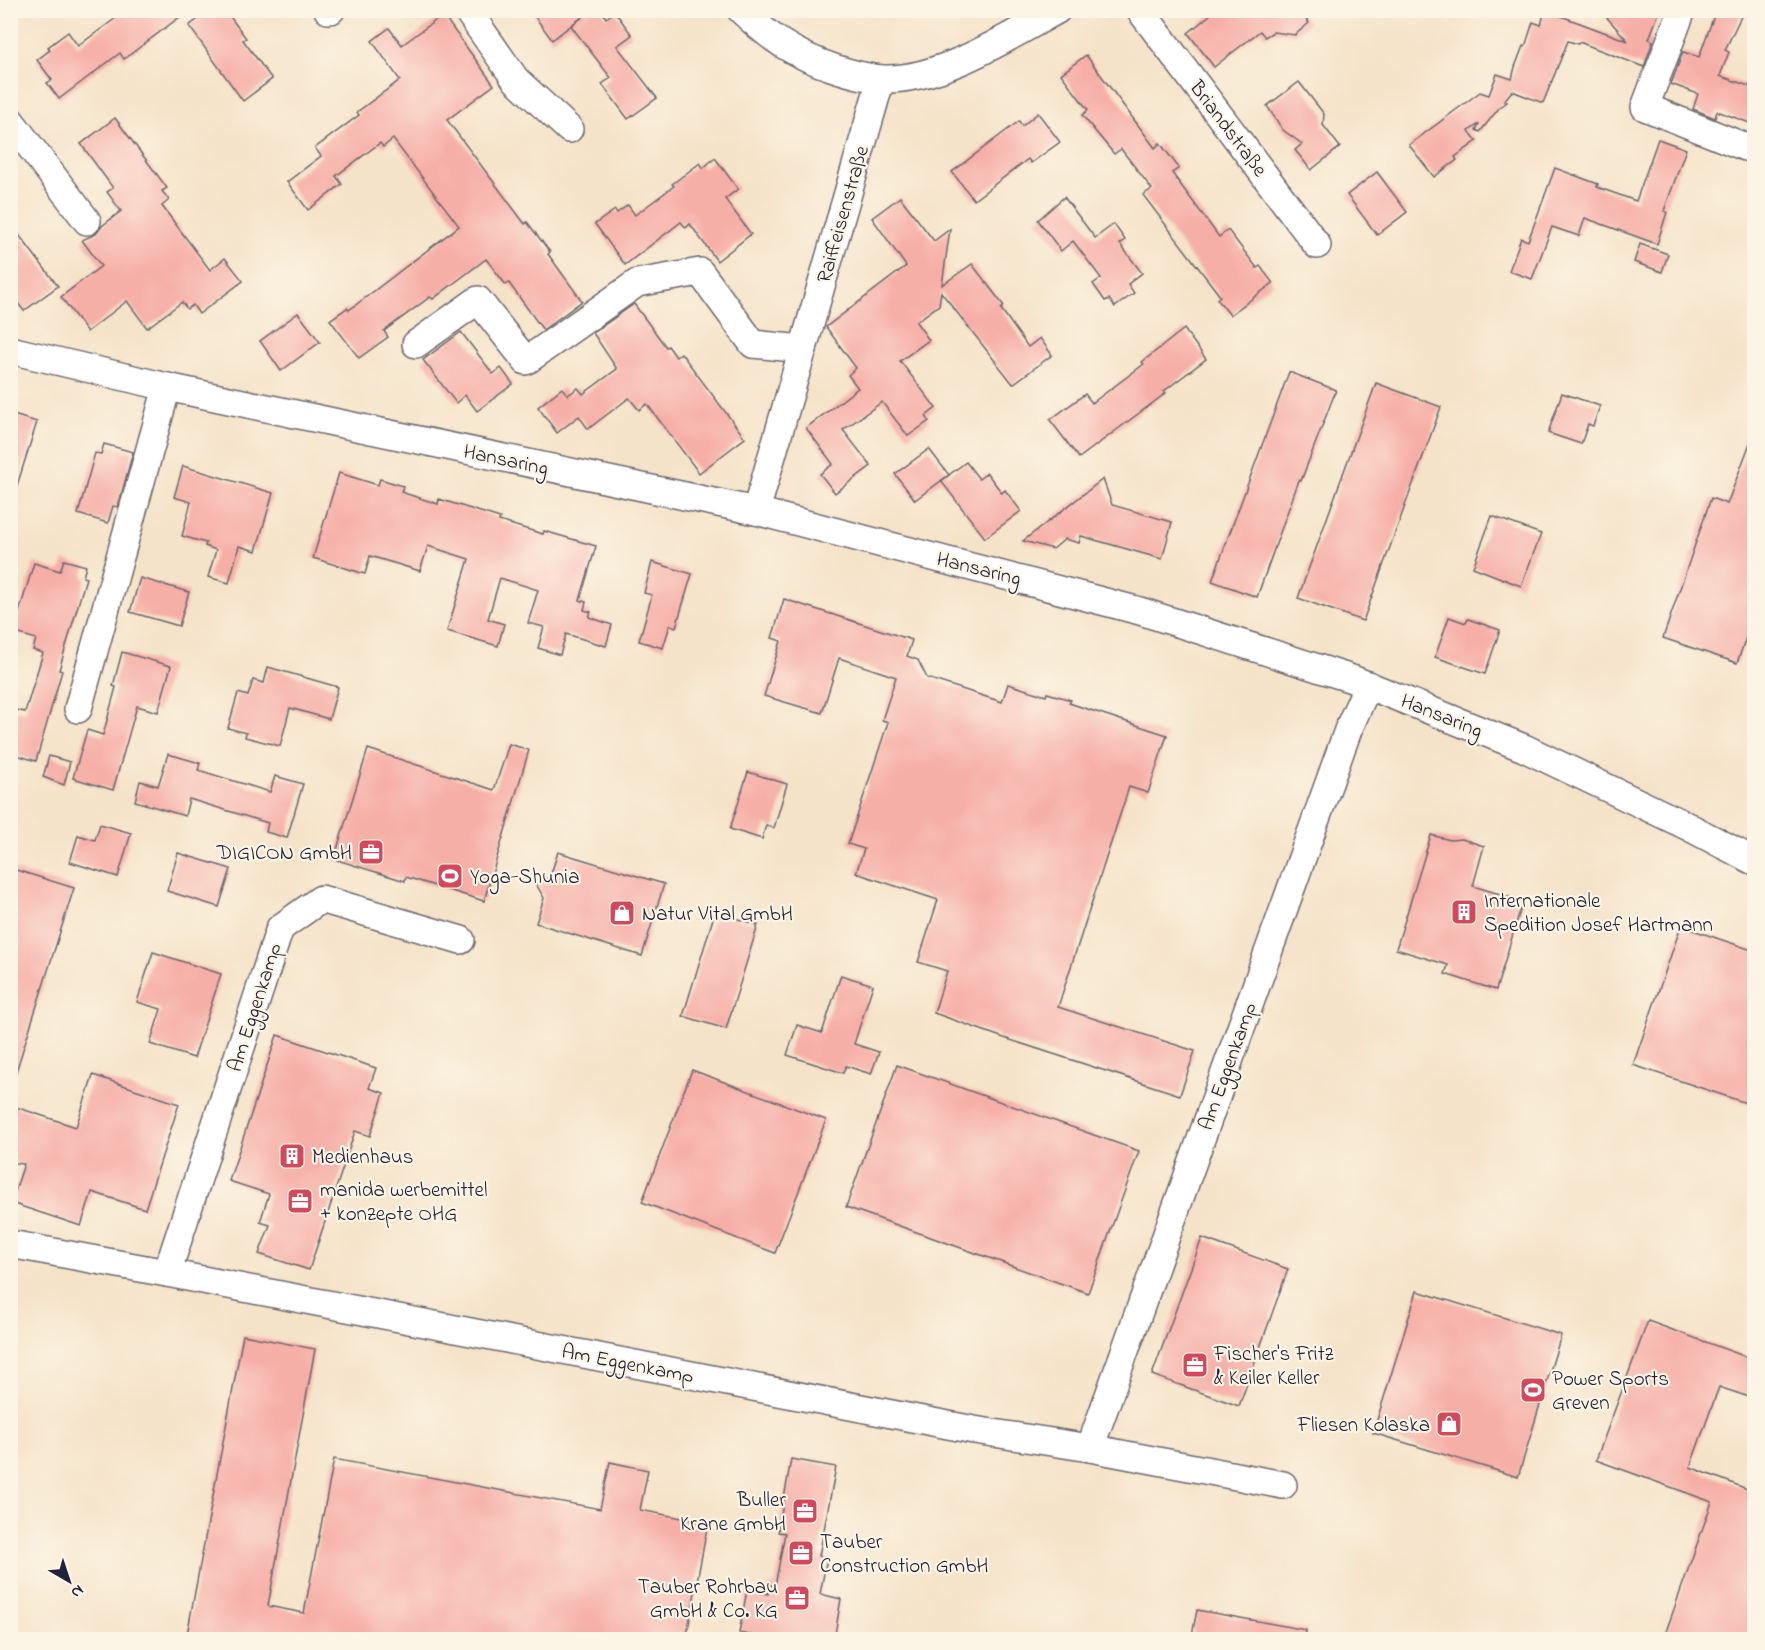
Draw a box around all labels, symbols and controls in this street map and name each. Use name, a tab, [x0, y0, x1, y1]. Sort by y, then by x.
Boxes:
street label: Briandstraße	[1181, 74, 1274, 184]
street label: Raiffeisenstraße	[810, 142, 878, 287]
street label: Hansaring	[460, 437, 551, 487]
street label: Hansaring	[933, 545, 1024, 597]
street label: Hansaring	[1395, 687, 1487, 749]
office icon: DIGICON GmbH	[356, 837, 386, 867]
place label: DIGICON GmbH	[216, 839, 352, 869]
sports icon: Yoga-Shunia	[435, 861, 465, 891]
place label: Yoga-Shunia	[470, 863, 579, 895]
place label: Internationale Spedition Josef Hartmann	[1484, 887, 1713, 941]
building icon: Internationale Spedition Josef Hartmann	[1449, 897, 1479, 927]
shop icon: Natur Vital GmbH	[607, 898, 637, 928]
place label: Natur Vital GmbH	[642, 900, 793, 930]
street label: Am Eggenkamp	[221, 939, 293, 1077]
street label: Am Eggenkamp	[1192, 999, 1268, 1136]
building icon: Medienhaus	[277, 1141, 307, 1171]
place label: Medienhaus	[312, 1143, 413, 1173]
place label: manida werbemittel + konzepte OHG	[320, 1176, 487, 1230]
office icon: manida werbemittel + konzepte OHG	[285, 1186, 315, 1216]
street label: Am Eggenkamp	[559, 1337, 696, 1394]
place label: Fischer's Fritz & Keiler Keller	[1213, 1340, 1334, 1394]
office icon: Fischer's Fritz & Keiler Keller	[1180, 1350, 1210, 1380]
place label: Power Sports Greven	[1552, 1365, 1669, 1419]
sports icon: Power Sports Greven	[1518, 1375, 1548, 1405]
shop icon: Fliesen Kolaska	[1434, 1409, 1464, 1439]
place label: Fliesen Kolaska	[1296, 1411, 1430, 1441]
place label: Buller Krane GmbH	[680, 1486, 786, 1540]
office icon: Buller Krane GmbH	[790, 1496, 820, 1526]
place label: Tauber Construction GmbH	[820, 1528, 988, 1582]
office icon: Tauber Construction GmbH	[786, 1538, 816, 1568]
north arrow	[39, 1551, 99, 1611]
place label: Tauber Rohrbau GmbH & Co. KG	[638, 1573, 778, 1627]
text: N	[65, 1578, 89, 1604]
office icon: Tauber Rohrbau GmbH & Co. KG	[782, 1583, 812, 1613]

